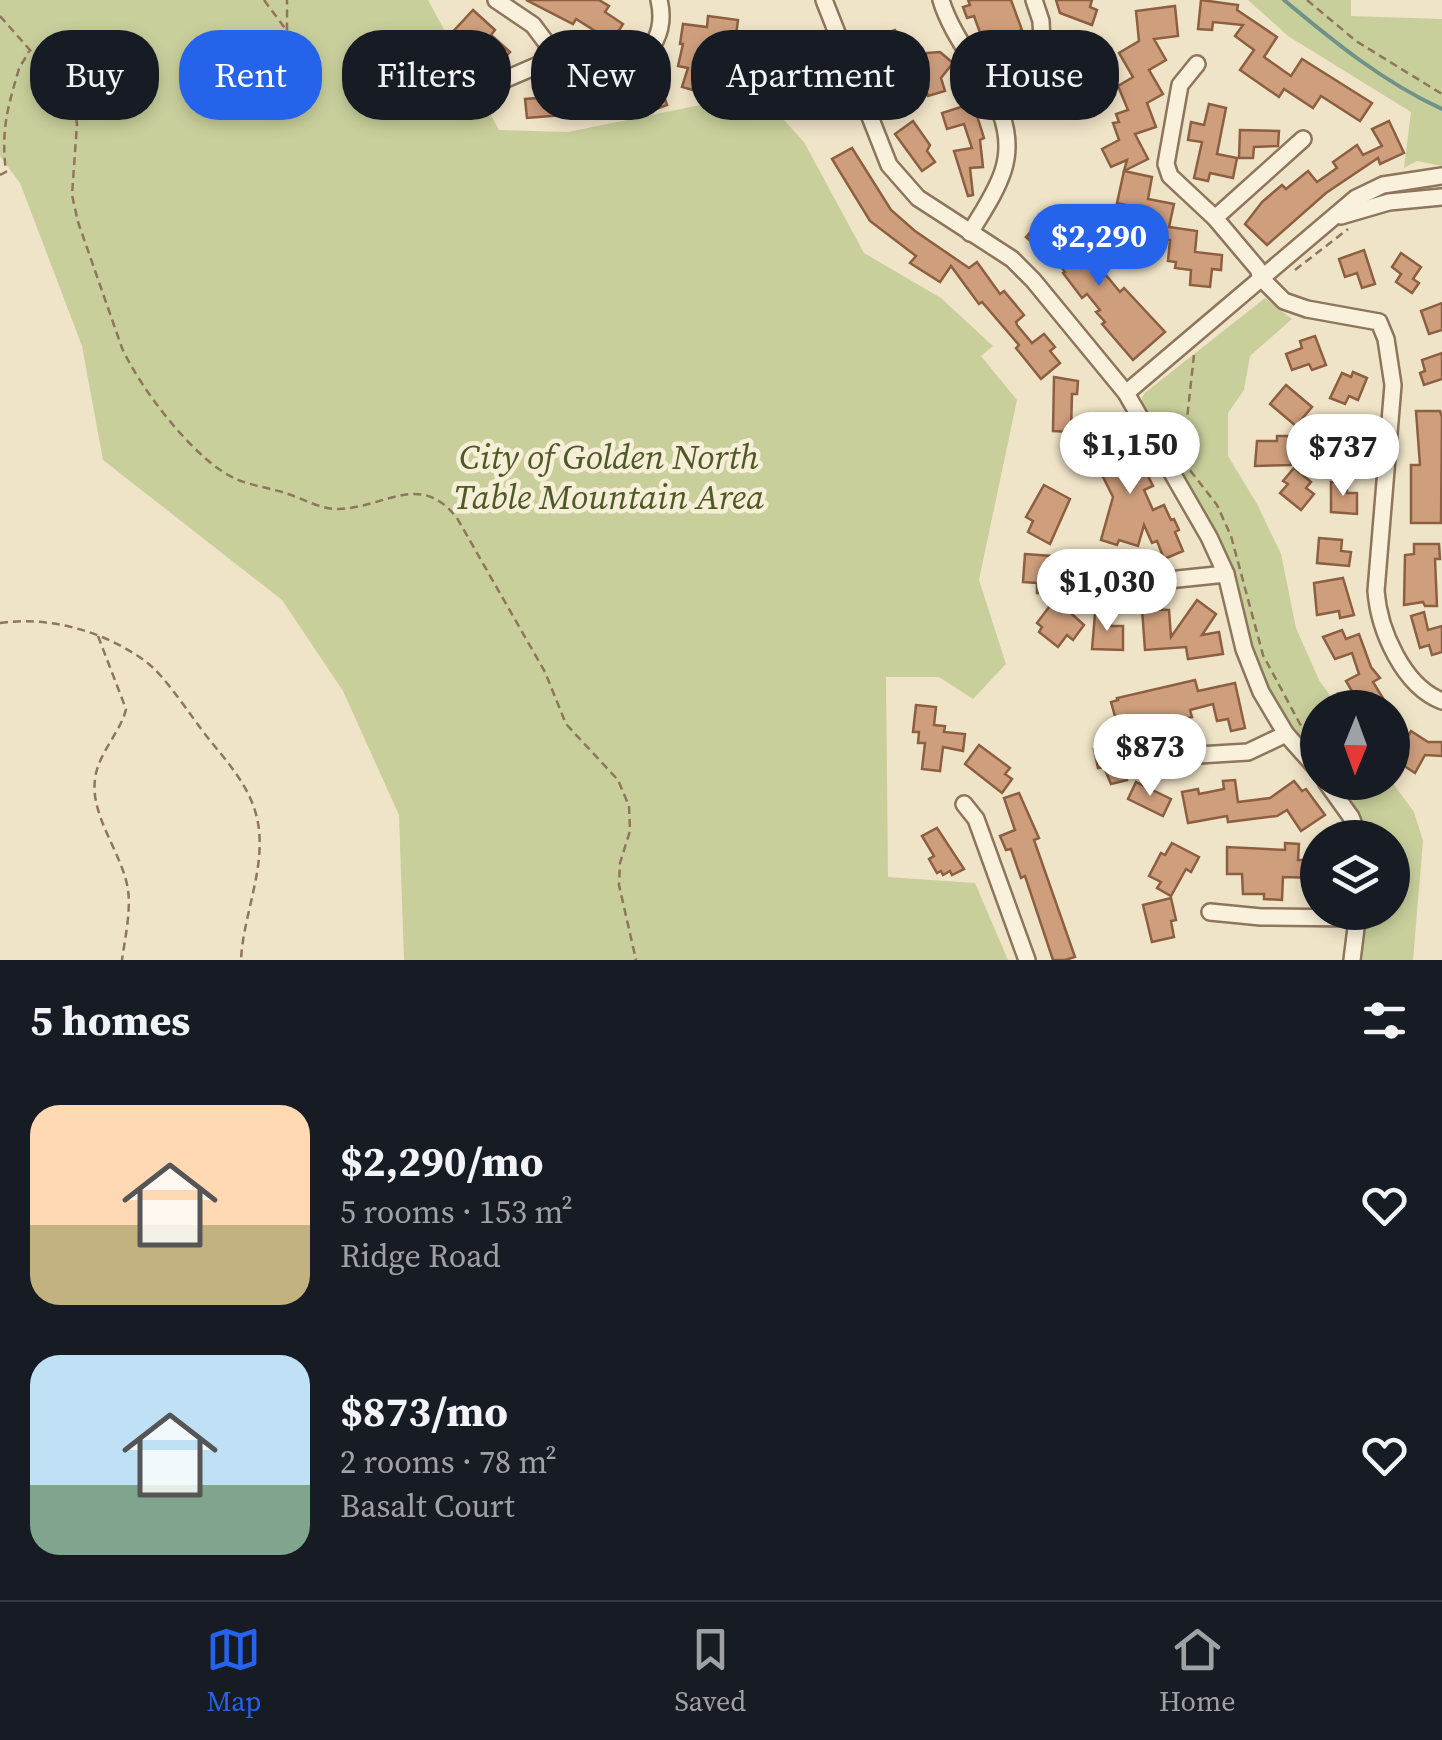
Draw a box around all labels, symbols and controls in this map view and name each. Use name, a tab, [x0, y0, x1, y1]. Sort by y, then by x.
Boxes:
chip: Buy	[30, 30, 159, 120]
chip: Rent	[179, 30, 322, 120]
chip: Filters	[342, 30, 511, 120]
chip: New	[531, 30, 671, 120]
chip: Apartment	[691, 30, 930, 120]
chip: House	[950, 30, 1119, 120]
pin: $2,290	[1018, 204, 1180, 289]
text: $2,290	[1051, 214, 1147, 258]
pin: $1,150	[1049, 412, 1211, 497]
pin: $737	[1284, 414, 1402, 499]
text: $1,150	[1082, 422, 1178, 466]
text: $737	[1308, 424, 1378, 468]
park label: City of Golden North Table Mountain Area	[454, 433, 764, 521]
pin: $1,030	[1026, 549, 1188, 634]
text: $1,030	[1059, 559, 1155, 603]
north arrow	[1300, 690, 1410, 800]
map controls	[1300, 690, 1410, 930]
pin: $873	[1091, 714, 1209, 799]
text: $873	[1115, 724, 1185, 768]
button: layers	[1300, 820, 1410, 930]
text: 5 homes	[30, 991, 190, 1049]
icon: filters	[1357, 993, 1412, 1048]
text: $2,290/mo	[340, 1132, 543, 1190]
icon: home	[110, 1145, 230, 1265]
icon: heart	[1357, 1178, 1412, 1233]
text: 5 rooms · 153 m²	[340, 1190, 573, 1234]
text: Ridge Road	[340, 1234, 501, 1278]
text: $873/mo	[340, 1382, 508, 1440]
icon: home	[110, 1395, 230, 1515]
icon: heart	[1357, 1428, 1412, 1483]
text: 2 rooms · 78 m²	[340, 1440, 557, 1484]
text: Basalt Court	[340, 1484, 515, 1528]
tab: Map	[206, 1622, 261, 1720]
tab: Saved	[674, 1622, 746, 1720]
tab: Home	[1159, 1622, 1236, 1720]

